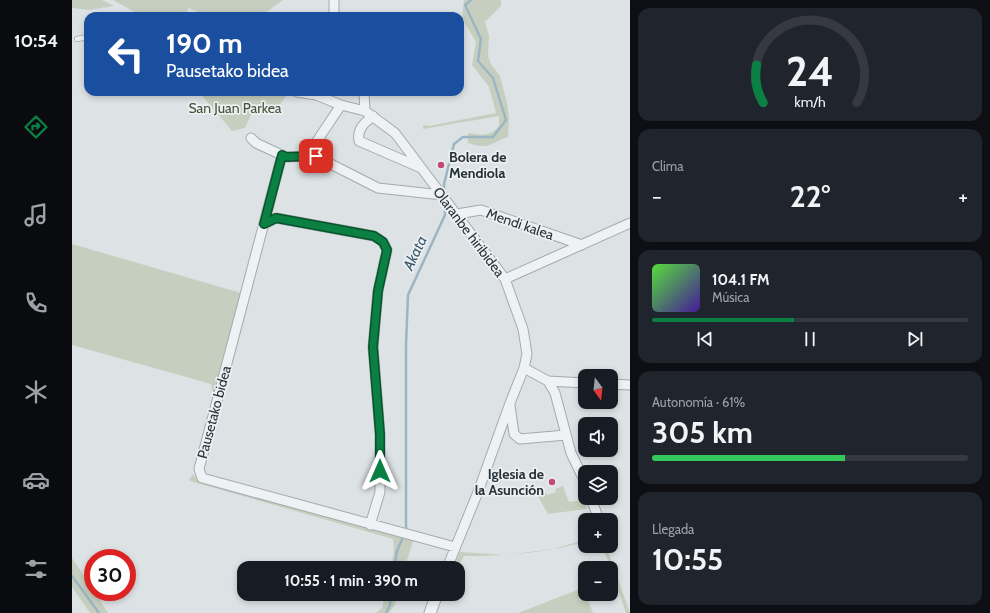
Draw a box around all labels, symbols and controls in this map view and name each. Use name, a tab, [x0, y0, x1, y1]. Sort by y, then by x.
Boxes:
text: 190 m	[166, 26, 242, 60]
icon: left	[100, 28, 152, 80]
text: 10:54	[14, 30, 58, 52]
text: 24	[786, 45, 834, 95]
text: Pausetako bidea	[166, 60, 289, 82]
text: km/h	[794, 92, 826, 110]
park label: San Juan Parkea	[188, 99, 282, 117]
icon: directions	[22, 113, 50, 141]
pin	[299, 139, 333, 173]
icon: arrive	[305, 145, 327, 167]
place label: Bolera de Mendiola	[449, 148, 506, 182]
text: Clima	[652, 158, 683, 174]
marker: Bolera de Mendiola	[436, 160, 446, 170]
text: 22°	[790, 178, 830, 215]
street label: Olaranbe hiribidea	[429, 183, 509, 281]
text: −	[652, 183, 662, 210]
text: +	[958, 183, 968, 210]
icon: music	[22, 201, 50, 229]
street label: Mendi kalea	[484, 204, 556, 244]
water label: Akata	[399, 233, 431, 274]
text: 104.1 FM	[712, 271, 770, 289]
icon: phone	[22, 289, 50, 317]
text: Música	[712, 289, 750, 305]
icon: previous	[694, 328, 716, 350]
icon: pause	[799, 328, 821, 350]
icon: next	[904, 328, 926, 350]
street label: Pausetako bidea	[193, 363, 235, 460]
north arrow	[578, 369, 618, 409]
map controls	[578, 369, 618, 601]
icon: climate	[22, 378, 50, 406]
text: Autonomía · 61%	[652, 394, 745, 410]
text: 305 km	[652, 414, 753, 451]
button: sound	[578, 417, 618, 457]
position arrow	[359, 450, 401, 492]
place label: Iglesia de la Asunción	[475, 465, 544, 499]
button: layers	[578, 465, 618, 505]
icon: car	[22, 466, 50, 494]
marker: Iglesia de la Asunción	[547, 477, 557, 487]
button: +	[578, 513, 618, 553]
text: Llegada	[652, 521, 694, 537]
text: 10:55	[652, 541, 723, 578]
speed limit sign: 30	[84, 549, 136, 601]
icon: filters	[22, 555, 50, 583]
button: −	[578, 561, 618, 601]
text: 10:55 · 1 min · 390 m	[284, 572, 418, 590]

